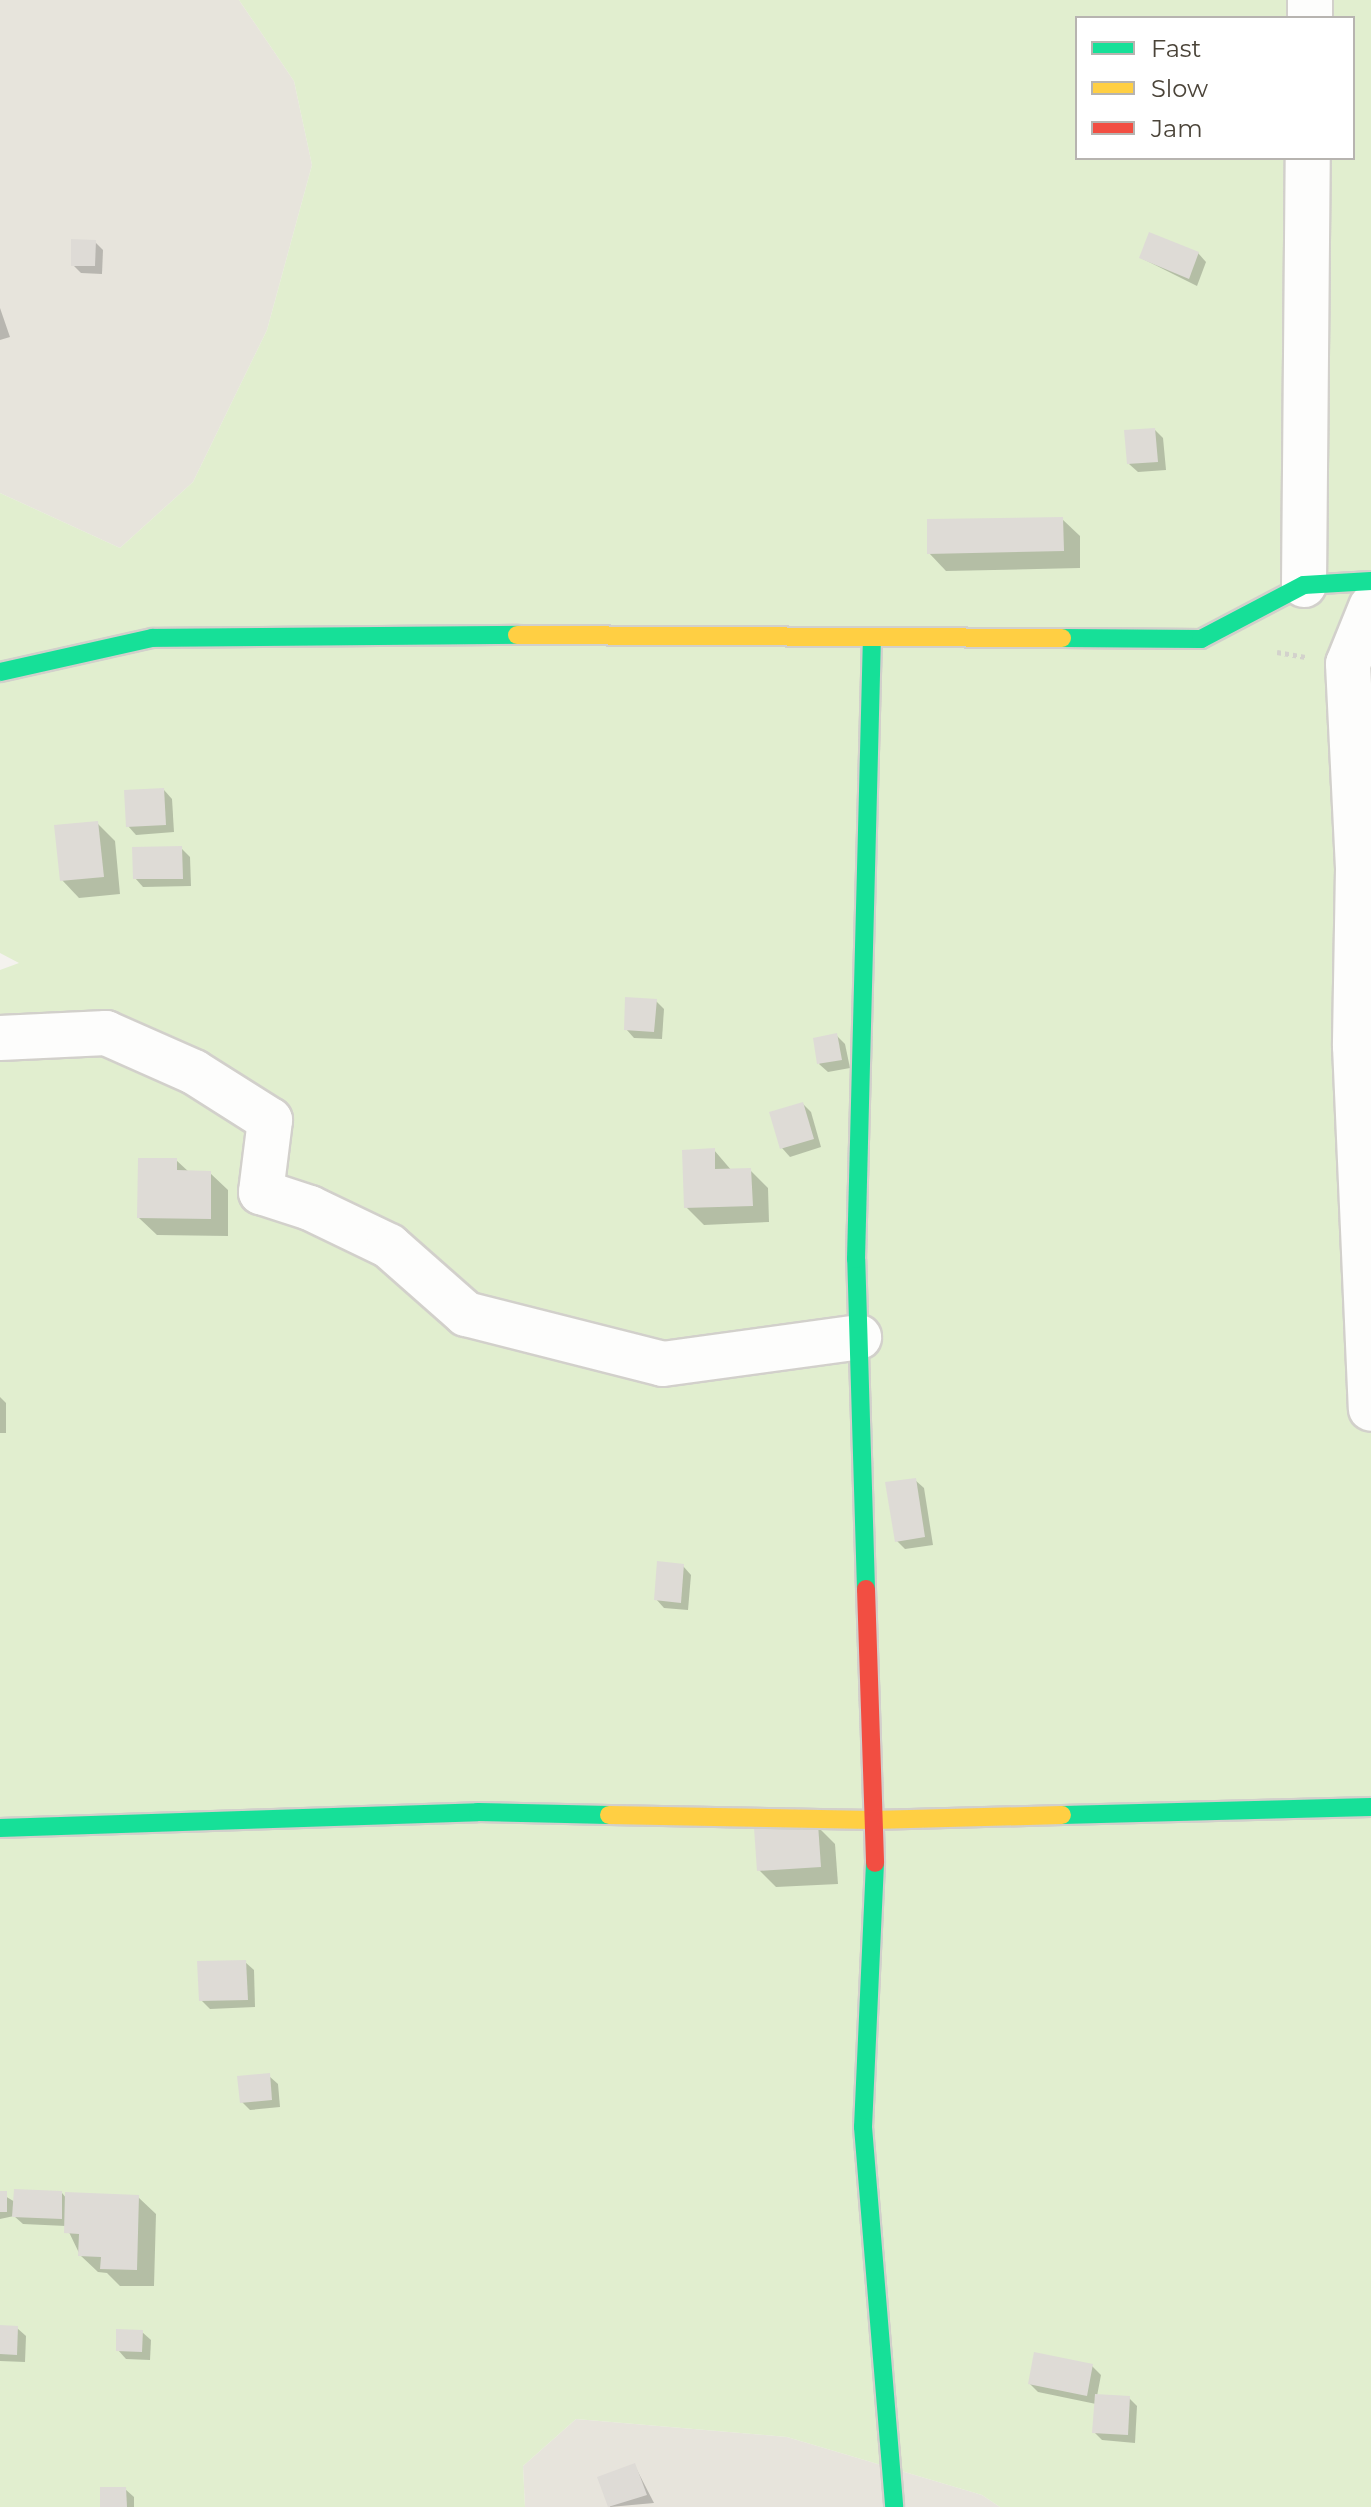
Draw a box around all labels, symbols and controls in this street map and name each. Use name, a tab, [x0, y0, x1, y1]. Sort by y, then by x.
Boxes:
legend	[1075, 16, 1355, 160]
text: Fast	[1151, 34, 1201, 63]
text: Slow	[1151, 74, 1208, 103]
text: Jam	[1151, 114, 1203, 143]

